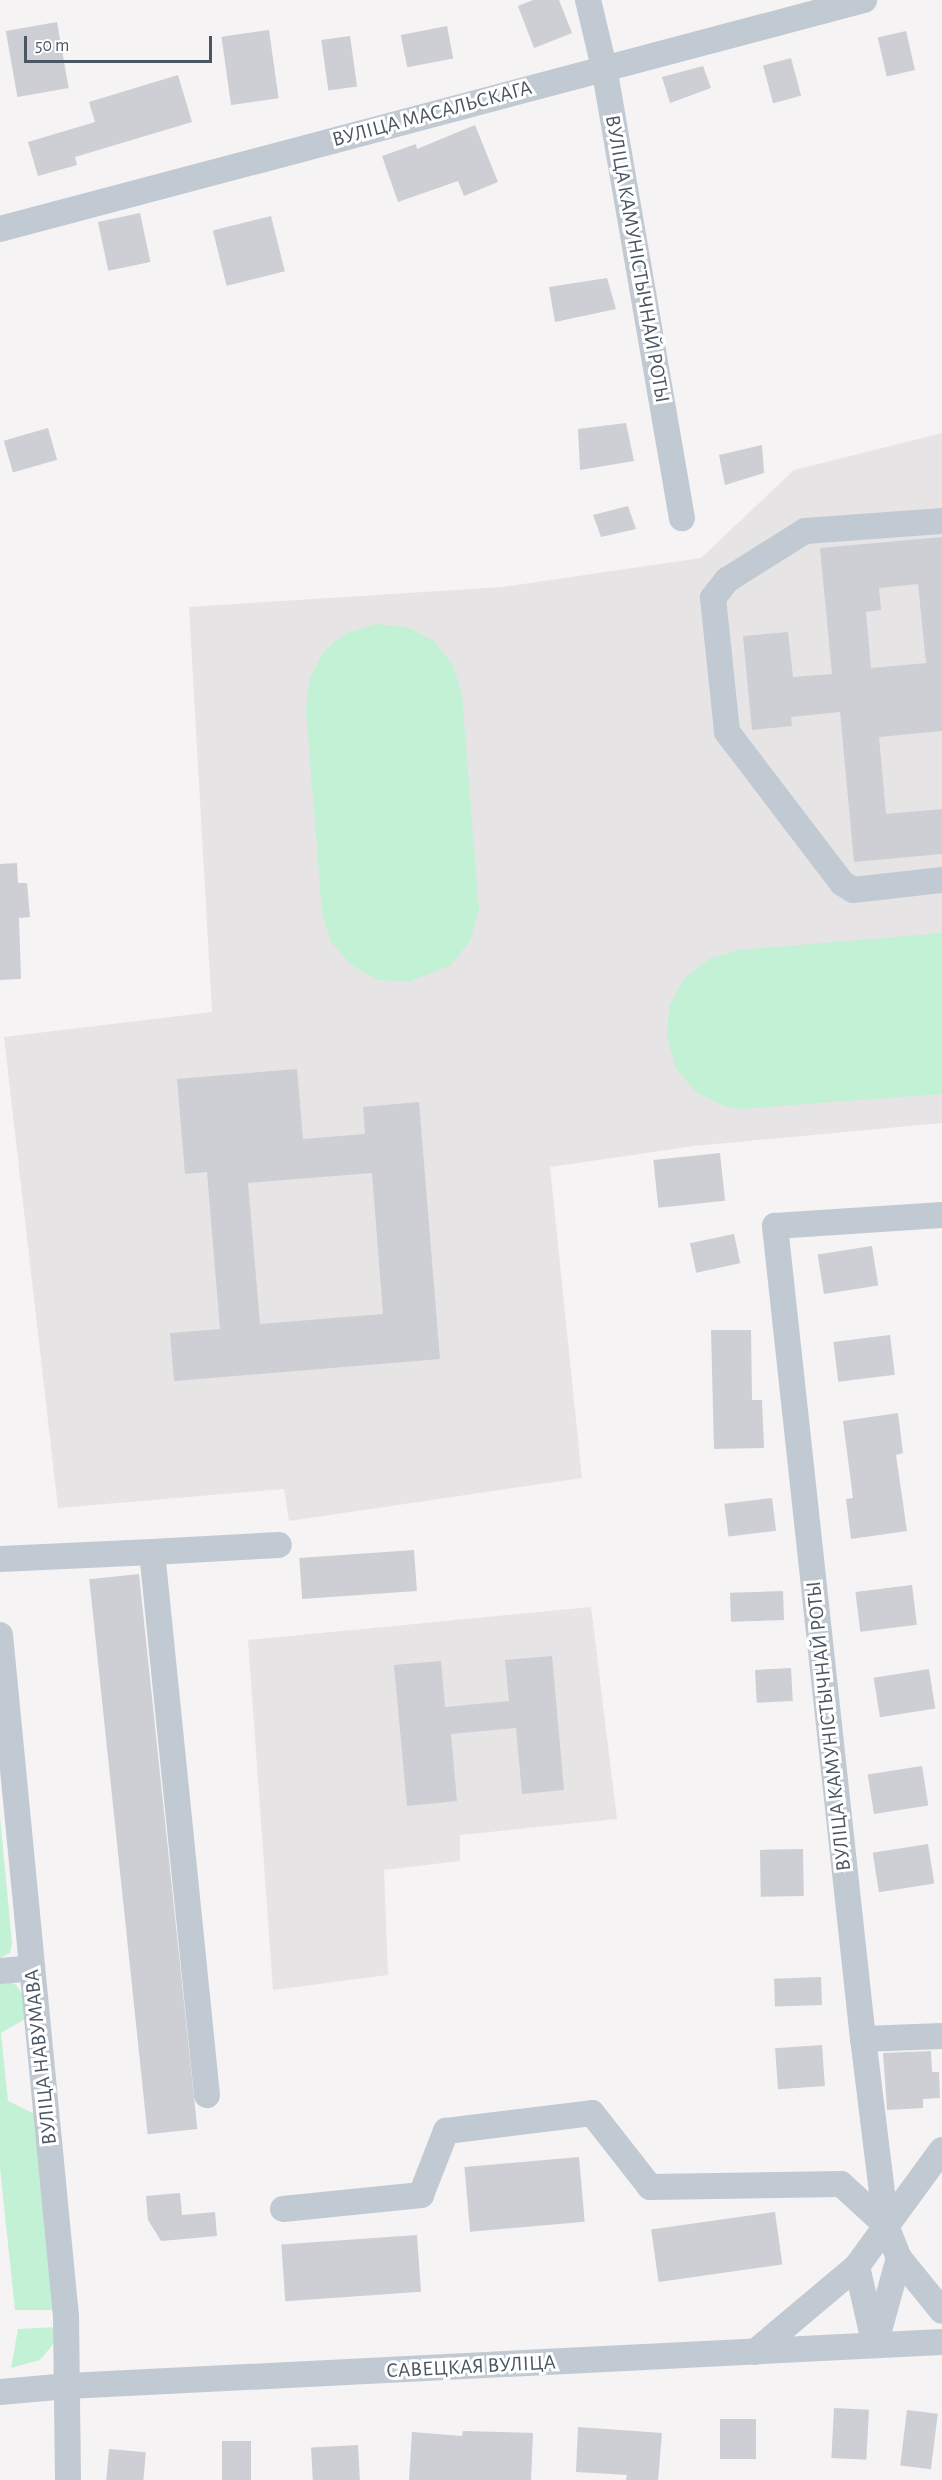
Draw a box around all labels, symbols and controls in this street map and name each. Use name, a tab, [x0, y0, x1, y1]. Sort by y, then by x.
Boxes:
scale bar	[27, 24, 214, 62]
text: 50 m	[35, 37, 69, 55]
street label: ВУЛІЦА МАСАЛЬСКАГА	[329, 75, 535, 153]
street label: ВУЛІЦА КАМУНІСТЫЧНАЙ РОТЫ	[599, 113, 675, 405]
street label: ВУЛІЦА КАМУНІСТЫЧНАЙ РОТЫ	[801, 1580, 857, 1872]
street label: ВУЛІЦА НАВУМАВА	[19, 1968, 63, 2146]
street label: САВЕЦКАЯ ВУЛІЦА	[385, 2350, 557, 2384]

